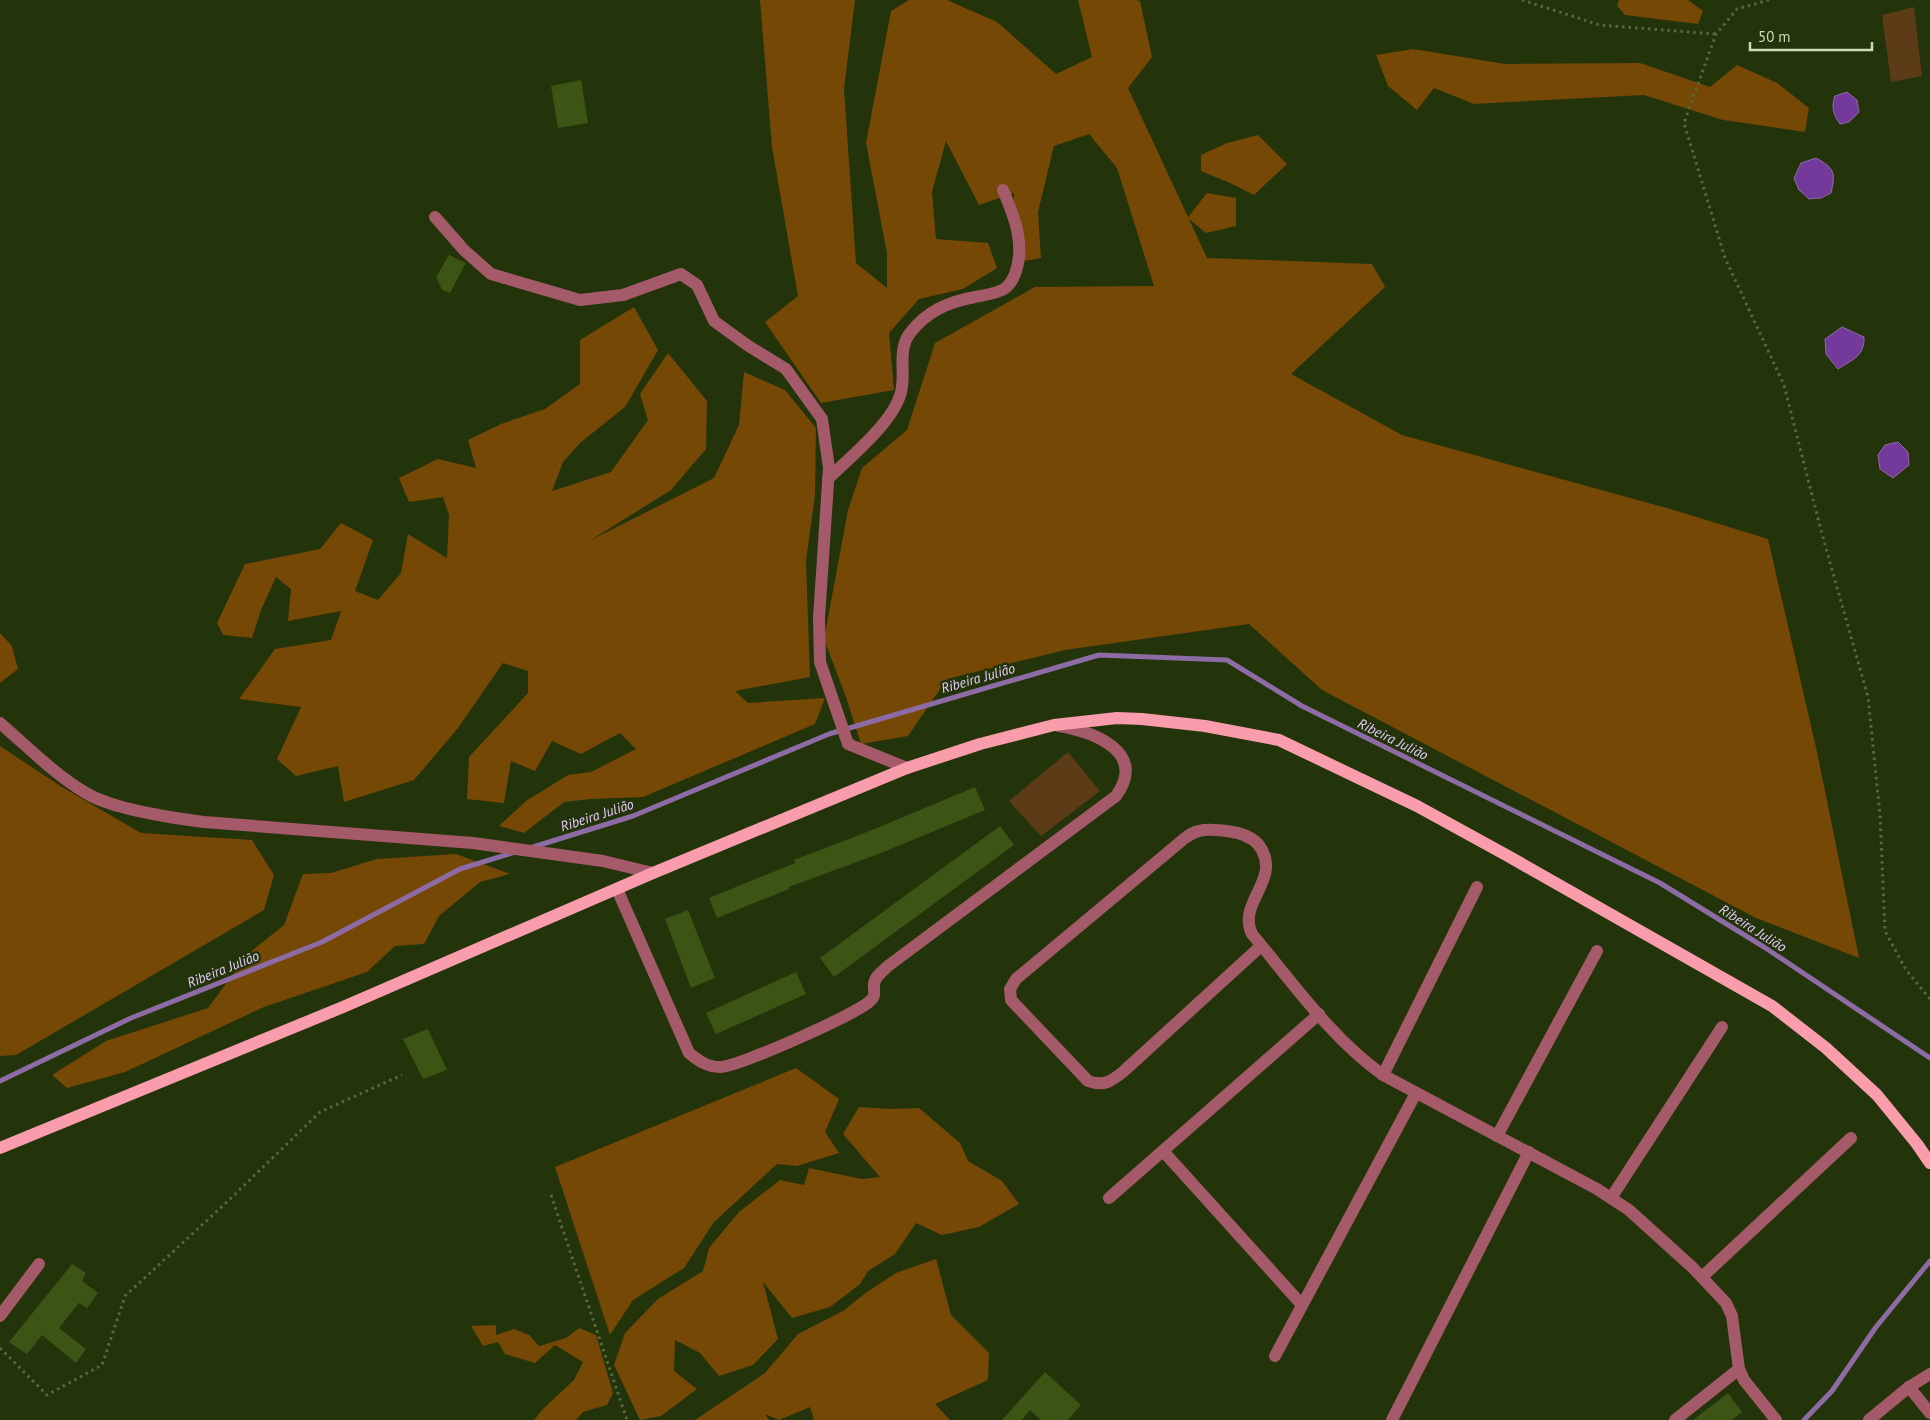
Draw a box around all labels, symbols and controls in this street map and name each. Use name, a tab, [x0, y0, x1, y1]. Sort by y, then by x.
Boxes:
scale bar	[1750, 20, 1872, 52]
text: 50 m	[1758, 27, 1791, 46]
water label: Ribeira Julião	[939, 659, 1017, 697]
water label: Ribeira Julião	[1355, 714, 1431, 764]
water label: Ribeira Julião	[558, 795, 636, 835]
water label: Ribeira Julião	[1716, 900, 1790, 956]
water label: Ribeira Julião	[184, 946, 262, 992]

